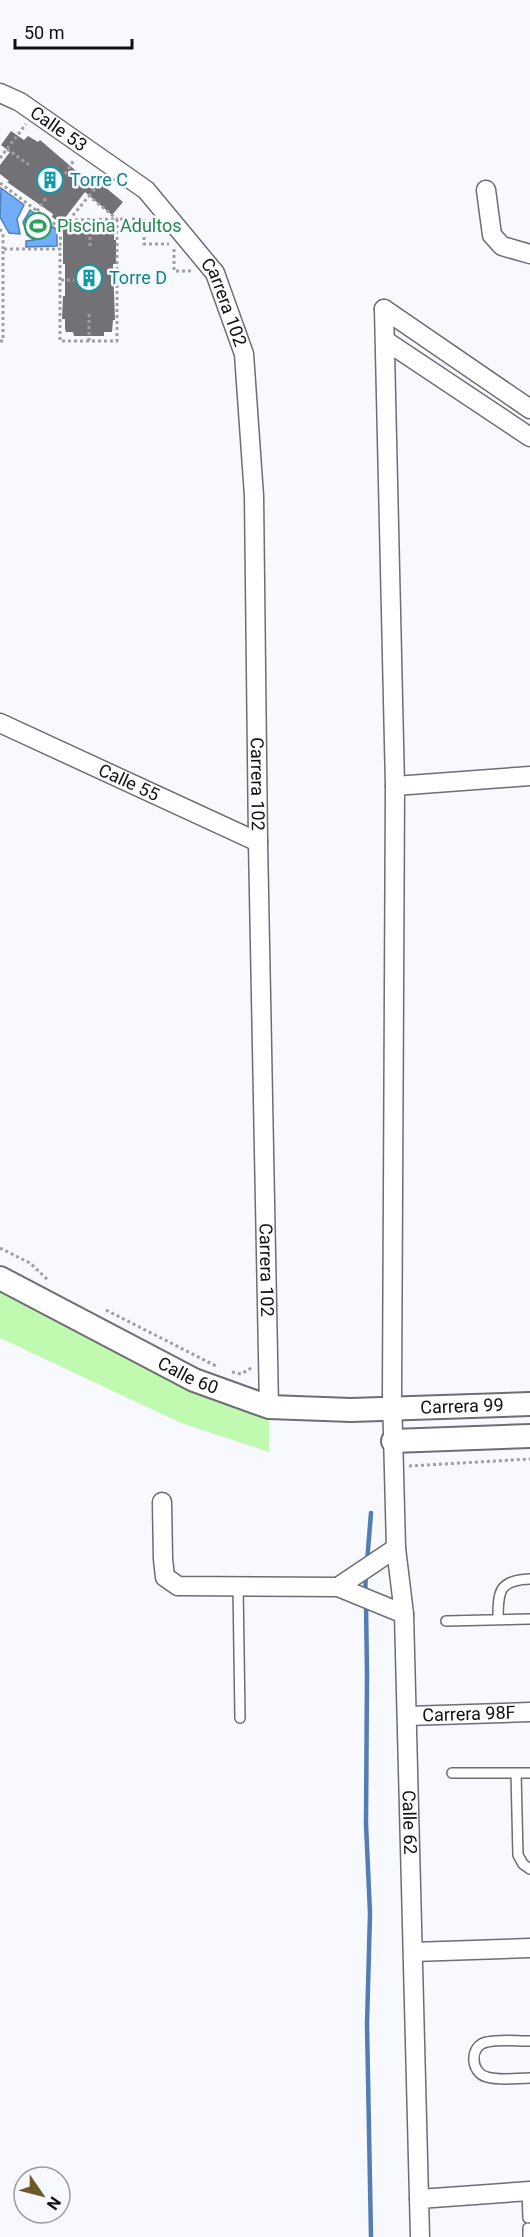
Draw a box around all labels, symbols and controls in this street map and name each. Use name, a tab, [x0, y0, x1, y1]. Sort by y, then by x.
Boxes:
scale bar	[15, 12, 132, 50]
text: 50 m	[24, 22, 64, 43]
street label: Calle 53	[26, 101, 91, 156]
building icon: Torre C	[35, 165, 65, 195]
place label: Torre C	[70, 169, 128, 190]
sports icon: Piscina Adultos	[23, 211, 53, 241]
place label: Piscina Adultos	[57, 215, 181, 236]
street label: Carrera 102	[197, 253, 251, 349]
building icon: Torre D	[74, 263, 104, 293]
place label: Torre D	[109, 267, 167, 288]
street label: Carrera 102	[247, 737, 269, 831]
street label: Calle 55	[95, 759, 163, 805]
street label: Carrera 102	[255, 1223, 278, 1317]
street label: Calle 60	[154, 1352, 221, 1398]
street label: Carrera 99	[420, 1394, 504, 1418]
street label: Carrera 98F	[422, 1701, 516, 1725]
street label: Calle 62	[399, 1790, 421, 1855]
north arrow	[12, 2165, 72, 2225]
text: N	[43, 2193, 65, 2213]

